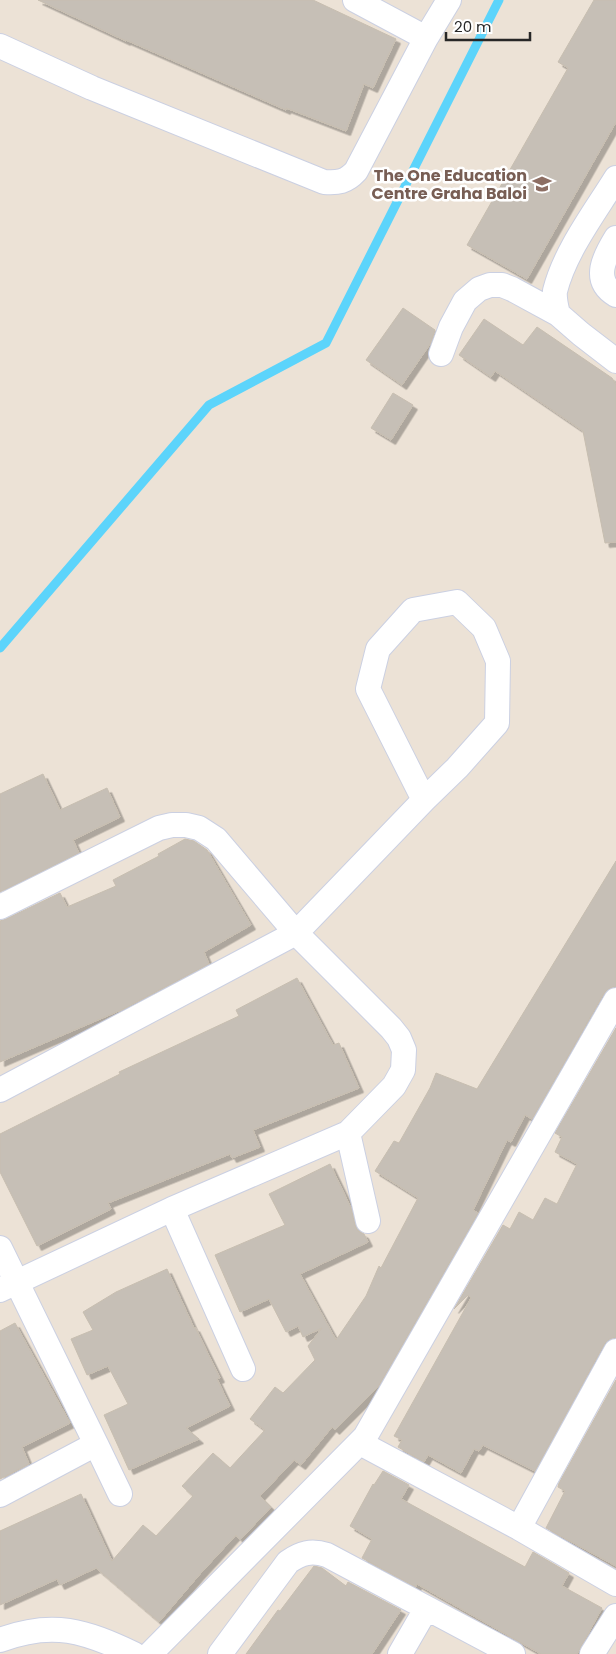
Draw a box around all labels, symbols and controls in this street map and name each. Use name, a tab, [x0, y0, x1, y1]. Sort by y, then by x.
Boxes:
scale bar	[446, 10, 530, 42]
text: 20 m	[454, 16, 492, 37]
place label: The One Education Centre Graha Baloi	[372, 164, 527, 205]
school or university icon: The One Education Centre Graha Baloi	[531, 173, 553, 195]

